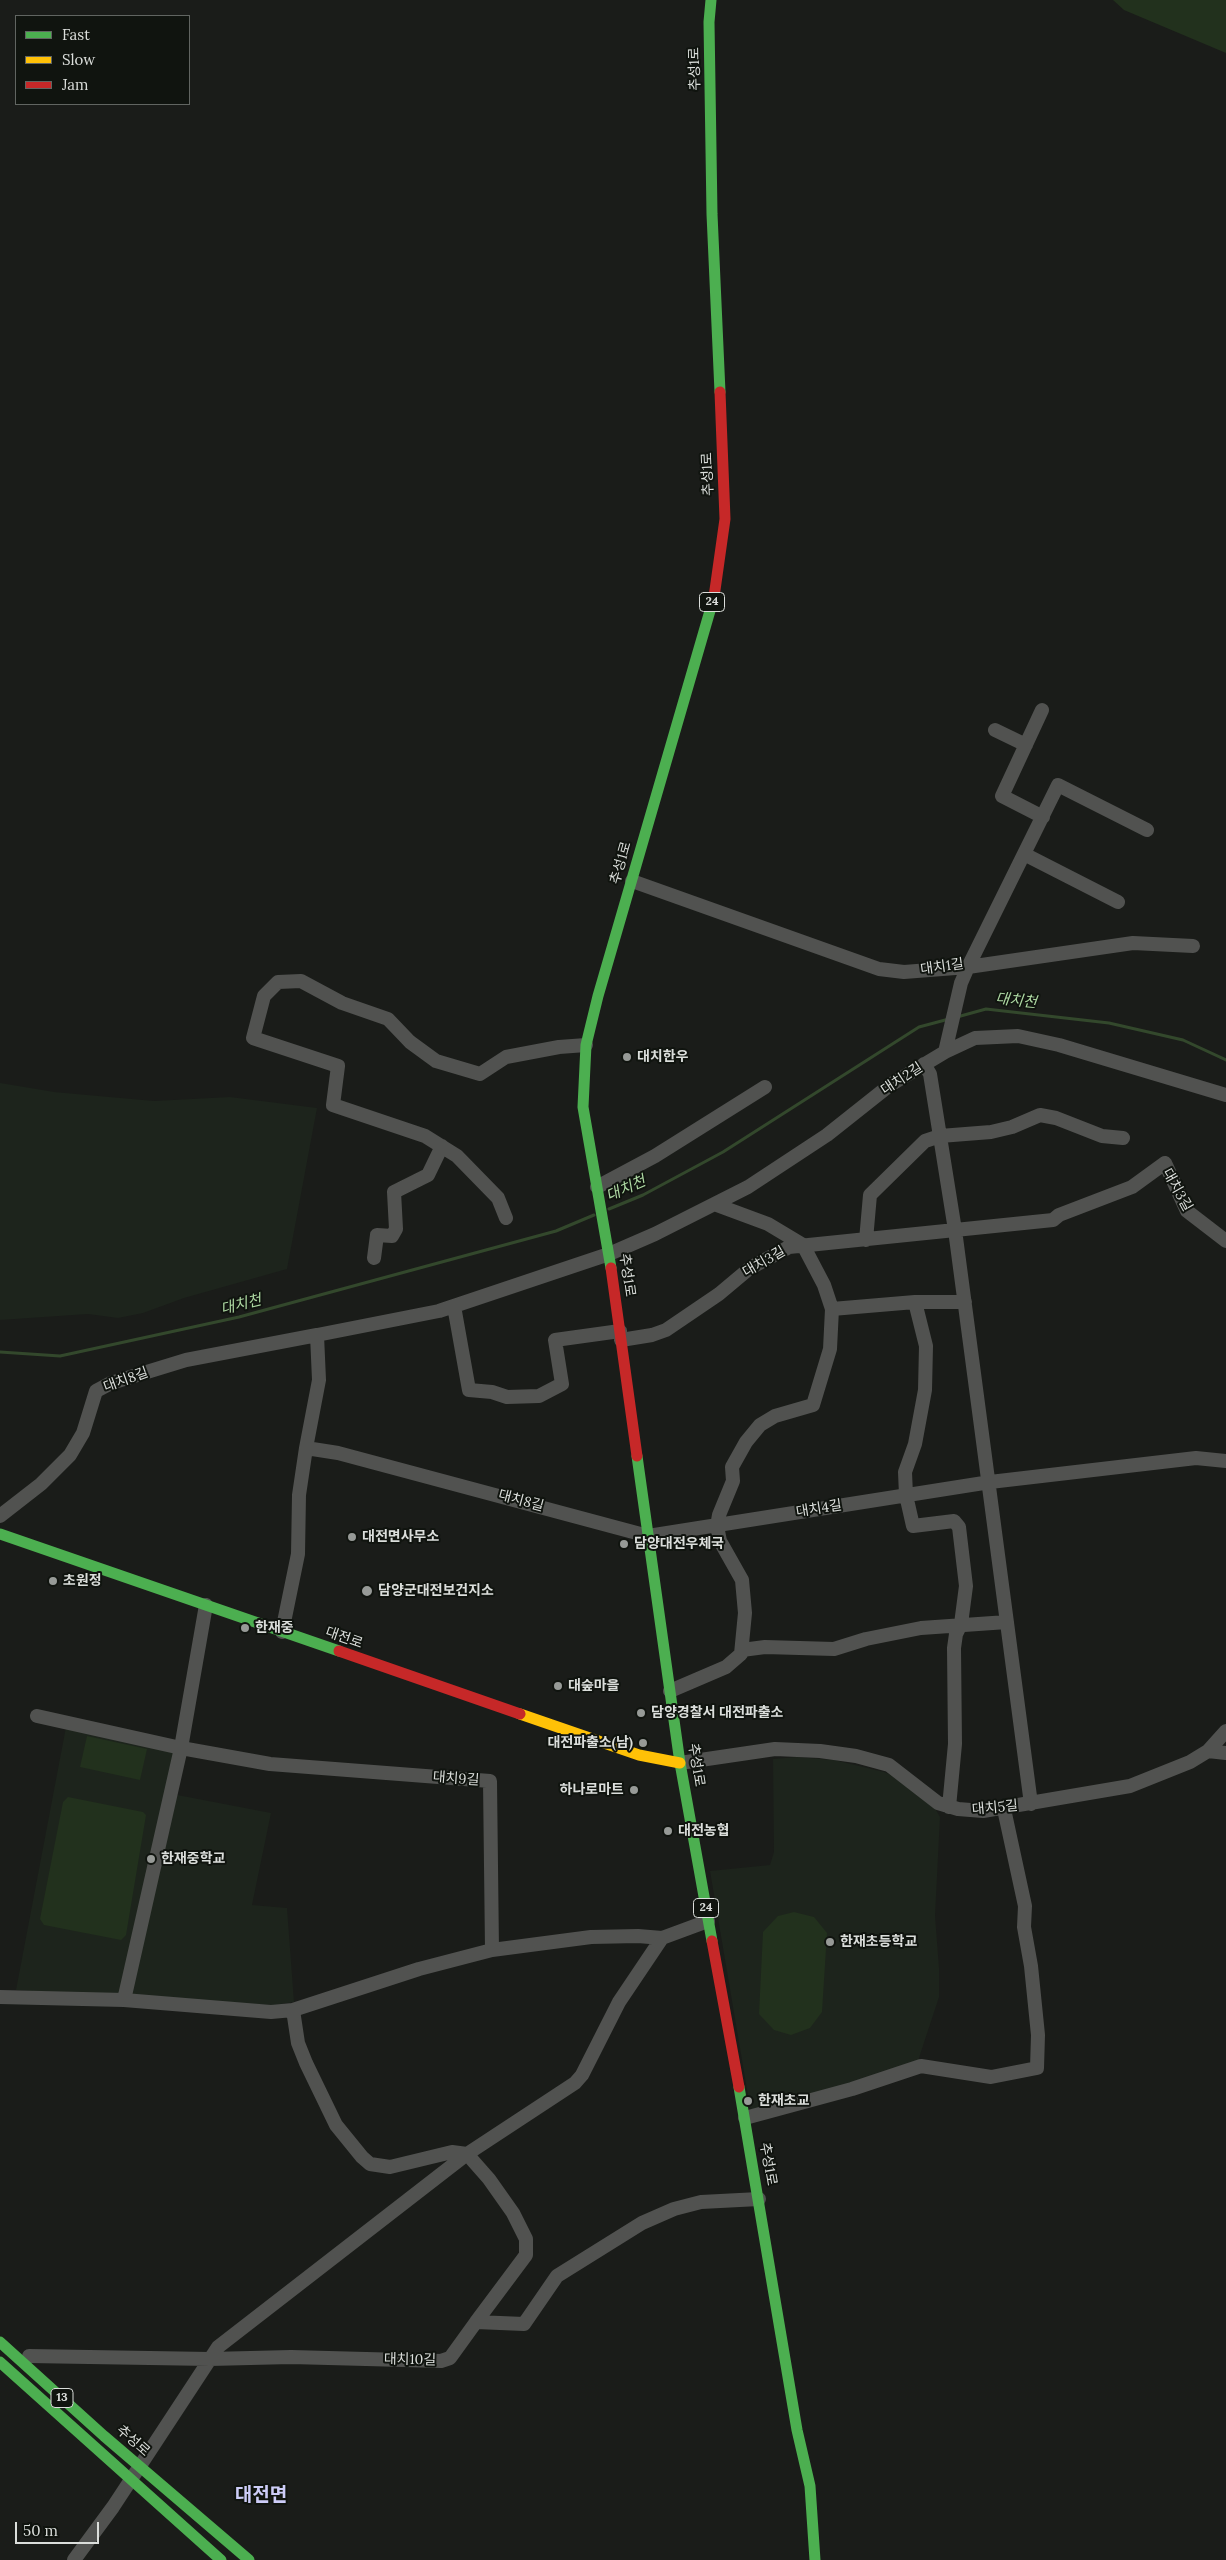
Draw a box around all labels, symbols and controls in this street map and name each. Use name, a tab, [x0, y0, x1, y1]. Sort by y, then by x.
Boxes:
legend	[15, 15, 190, 105]
text: Fast	[62, 25, 90, 44]
street label: 추성1로	[686, 47, 704, 91]
text: Slow	[62, 50, 95, 69]
text: Jam	[62, 75, 89, 94]
street label: 추성1로	[699, 452, 717, 496]
road number: 24	[700, 592, 724, 612]
street label: 추성1로	[607, 840, 635, 886]
street label: 대치1길	[919, 956, 965, 978]
water label: 대치천	[994, 990, 1038, 1012]
place label: 대치한우	[637, 1049, 689, 1065]
marker: 대치한우	[621, 1051, 633, 1063]
street label: 대치2길	[878, 1059, 926, 1099]
street label: 대치3길	[1158, 1166, 1196, 1214]
water label: 대치천	[603, 1172, 649, 1206]
street label: 대치3길	[740, 1243, 788, 1281]
street label: 추성1로	[616, 1252, 638, 1298]
water label: 대치천	[219, 1291, 263, 1319]
street label: 대치8길	[101, 1364, 151, 1396]
street label: 대치8길	[496, 1487, 546, 1515]
street label: 대치4길	[795, 1497, 843, 1521]
place label: 대전면사무소	[362, 1529, 439, 1545]
marker: 대전면사무소	[346, 1531, 358, 1543]
place label: 담양대전우체국	[634, 1536, 724, 1552]
marker: 담양대전우체국	[618, 1538, 630, 1550]
place label: 초원정	[63, 1573, 102, 1589]
marker: 초원정	[47, 1575, 59, 1587]
place label: 담양군대전보건지소	[378, 1583, 494, 1599]
marker: 담양군대전보건지소	[360, 1584, 374, 1598]
place label: 한재중	[255, 1620, 294, 1636]
marker: 한재중	[239, 1622, 251, 1634]
street label: 대전로	[323, 1624, 365, 1652]
place label: 대숲마을	[568, 1678, 620, 1694]
marker: 대숲마을	[552, 1680, 564, 1692]
place label: 담양경찰서 대전파출소	[651, 1705, 783, 1721]
marker: 담양경찰서 대전파출소	[635, 1707, 647, 1719]
place label: 대전파출소(남)	[547, 1735, 633, 1751]
marker: 대전파출소(남)	[637, 1737, 649, 1749]
street label: 추성1로	[684, 1742, 708, 1788]
street label: 대치9길	[432, 1769, 480, 1789]
place label: 하나로마트	[560, 1782, 624, 1798]
marker: 하나로마트	[628, 1784, 640, 1796]
street label: 대치5길	[971, 1798, 1019, 1818]
place label: 대전농협	[678, 1823, 730, 1839]
marker: 대전농협	[662, 1825, 674, 1837]
place label: 한재중학교	[161, 1851, 225, 1867]
marker: 한재중학교	[145, 1853, 157, 1865]
road number: 24	[694, 1899, 718, 1918]
place label: 한재초등학교	[840, 1934, 917, 1950]
marker: 한재초등학교	[824, 1936, 836, 1948]
place label: 한재초교	[758, 2093, 810, 2109]
marker: 한재초교	[742, 2095, 754, 2107]
street label: 추성1로	[756, 2141, 780, 2187]
street label: 대치10길	[384, 2351, 436, 2369]
road number: 13	[51, 2388, 73, 2408]
street label: 추성로	[113, 2422, 153, 2460]
district label: 대전면	[235, 2485, 287, 2507]
scale bar	[18, 2512, 101, 2544]
text: 50 m	[23, 2521, 58, 2540]

